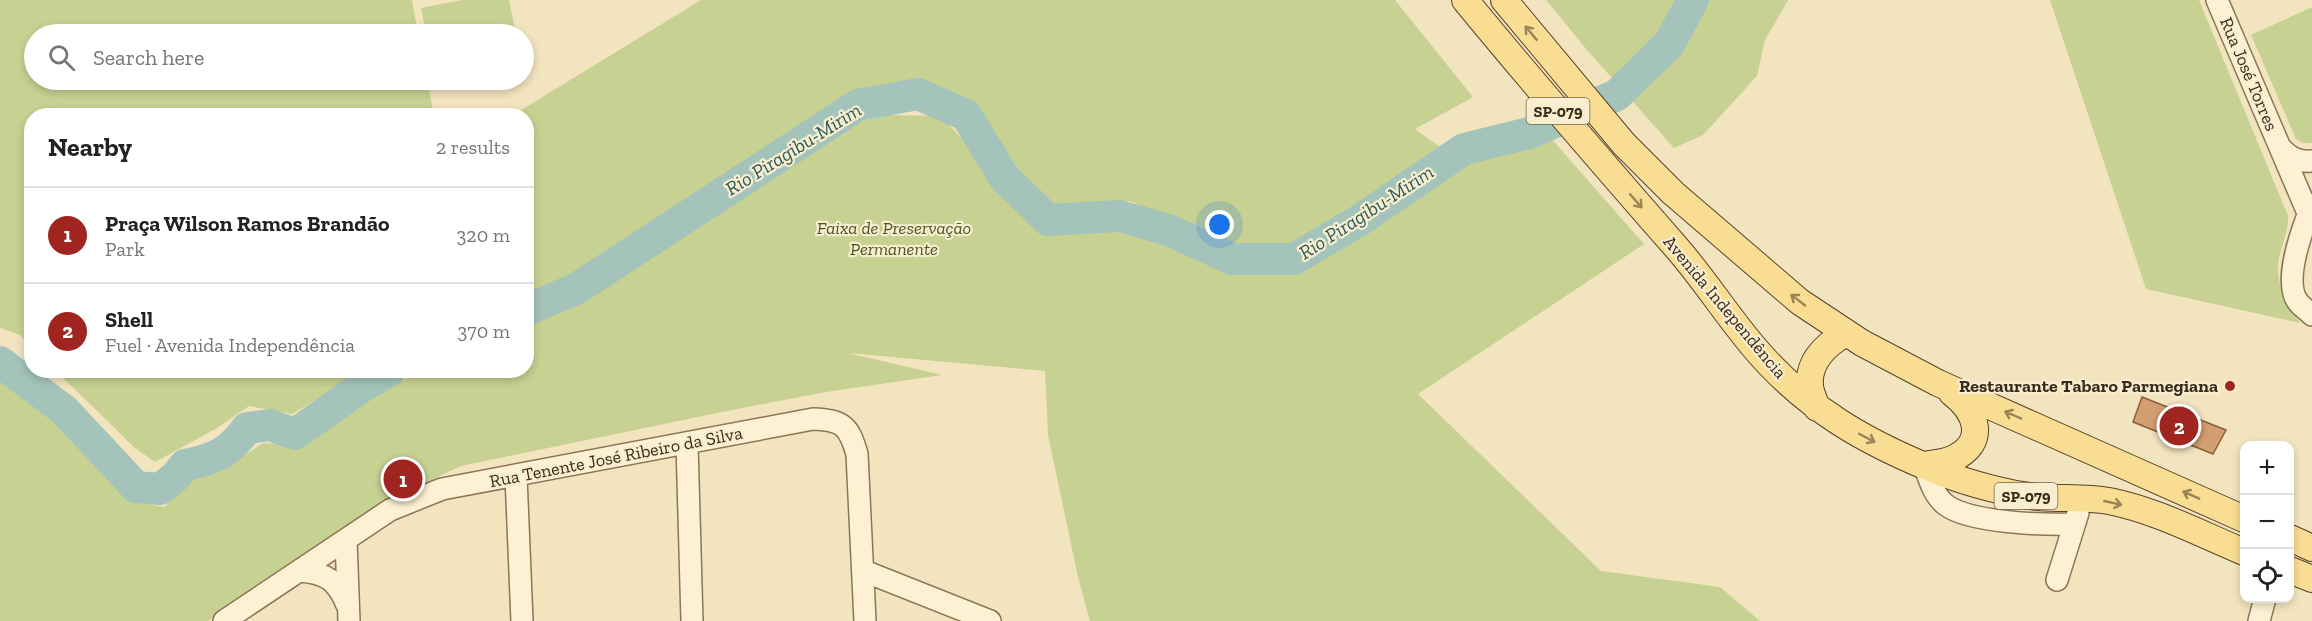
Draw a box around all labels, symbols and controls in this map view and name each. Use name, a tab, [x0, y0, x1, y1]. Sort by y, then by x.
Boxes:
street label: Rua José Torres	[2215, 14, 2283, 134]
search box	[24, 24, 534, 90]
one-way arrow	[1525, 26, 1538, 42]
icon: search	[45, 41, 78, 74]
text: Search here	[93, 44, 204, 71]
water label: Rio Piragibu-Mirim	[721, 97, 866, 200]
road number: SP-079	[1526, 98, 1590, 124]
text: Nearby	[48, 131, 132, 163]
text: 2 results	[436, 135, 510, 159]
water label: Rio Piragibu-Mirim	[1294, 159, 1438, 264]
one-way arrow	[1629, 193, 1642, 209]
text: Praça Wilson Ramos Brandão	[105, 210, 390, 237]
your location	[1205, 210, 1234, 239]
park label: Faixa de Preservação Permanente	[817, 217, 971, 260]
text: 1	[63, 223, 72, 247]
text: 320 m	[457, 223, 510, 247]
street label: Avenida Independência	[1659, 231, 1791, 383]
text: Park	[105, 237, 145, 261]
one-way arrow	[1791, 294, 1807, 307]
text: Shell	[105, 306, 153, 333]
text: 2	[62, 319, 73, 343]
text: 370 m	[457, 319, 510, 343]
text: Fuel · Avenida Independência	[105, 333, 355, 357]
place label: Restaurante Tabaro Parmegiana	[1959, 375, 2218, 397]
marker: Restaurante Tabaro Parmegiana	[2223, 379, 2237, 393]
pin: 2	[2160, 404, 2198, 448]
one-way arrow	[2004, 409, 2022, 420]
street label: Rua Tenente José Ribeiro da Silva	[488, 422, 745, 492]
one-way arrow	[1857, 433, 1875, 445]
map controls	[2240, 441, 2294, 603]
button: +	[2240, 441, 2294, 495]
pin: 1	[384, 456, 422, 502]
road number: SP-079	[1994, 483, 2058, 509]
one-way arrow	[2182, 489, 2200, 501]
button: −	[2240, 495, 2294, 549]
one-way arrow	[2103, 498, 2123, 509]
button: locate	[2240, 549, 2294, 603]

